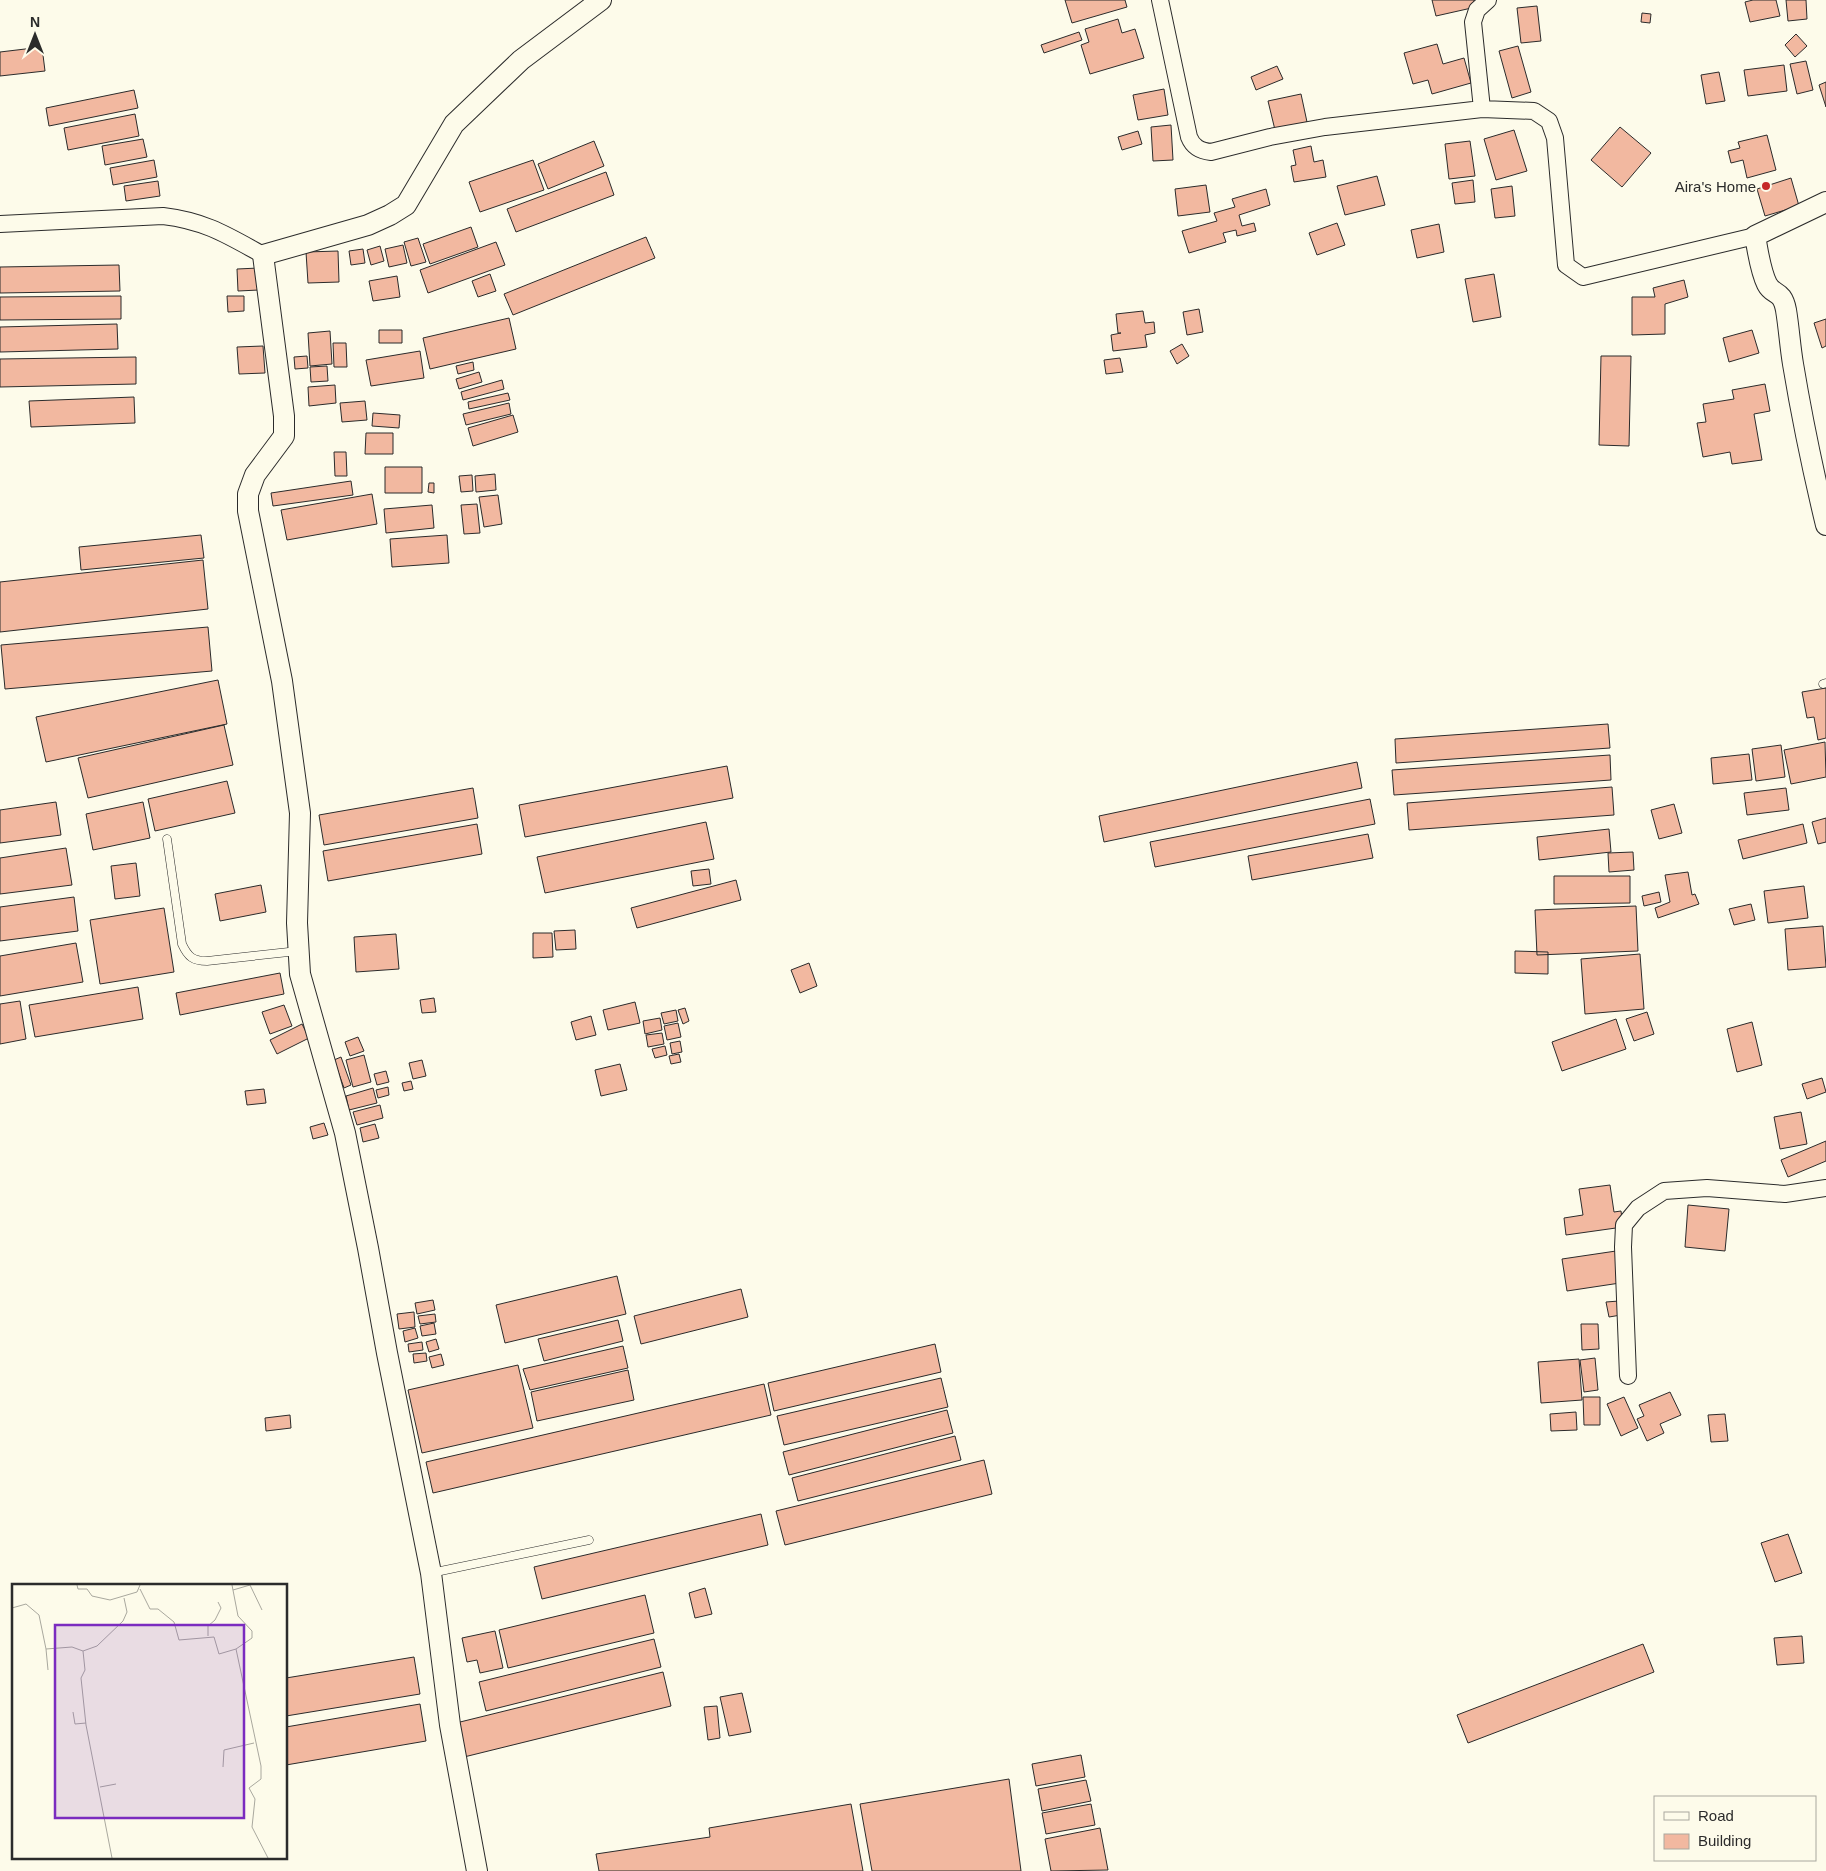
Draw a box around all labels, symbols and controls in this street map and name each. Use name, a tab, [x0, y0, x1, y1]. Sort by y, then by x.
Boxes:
north arrow	[10, 10, 60, 60]
text: N	[30, 14, 40, 30]
place label: Aira's Home	[1675, 178, 1756, 195]
marker: Aira's Home	[1760, 180, 1772, 192]
inset map	[12, 1584, 288, 1858]
legend	[1654, 1796, 1816, 1861]
text: Road	[1698, 1807, 1734, 1824]
text: Building	[1698, 1832, 1751, 1849]

